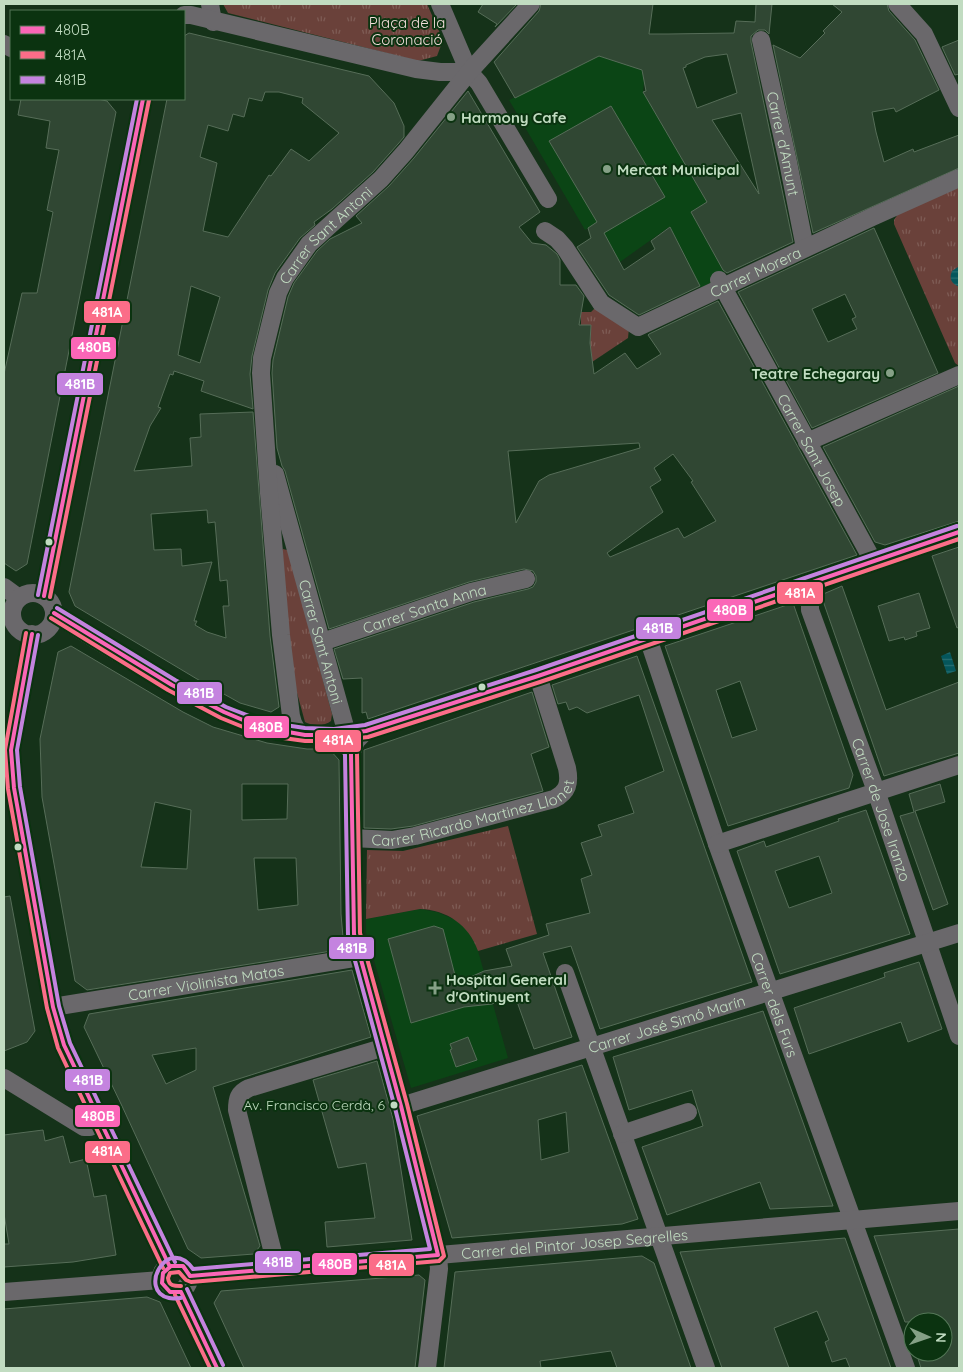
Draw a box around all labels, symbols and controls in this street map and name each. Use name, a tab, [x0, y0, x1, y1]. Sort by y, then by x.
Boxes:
legend	[10, 10, 185, 100]
park label: Plaça de la Coronació	[369, 13, 445, 49]
text: 480B	[55, 20, 90, 39]
text: 481A	[55, 45, 87, 64]
text: 481B	[55, 70, 87, 89]
street label: Carrer d'Amunt	[763, 90, 804, 197]
place label: Harmony Cafe	[461, 108, 567, 127]
marker: Harmony Cafe	[445, 111, 457, 123]
place label: Mercat Municipal	[617, 160, 740, 179]
marker: Mercat Municipal	[601, 163, 613, 175]
street label: Carrer Sant Antoni	[274, 182, 376, 287]
street label: Carrer Morera	[707, 242, 804, 301]
line badge: 481A	[83, 300, 131, 324]
text: 481A	[92, 303, 122, 321]
line badge: 480B	[70, 336, 117, 360]
text: 480B	[77, 338, 111, 356]
place label: Teatre Echegaray	[751, 364, 880, 383]
marker: Teatre Echegaray	[884, 367, 896, 379]
line badge: 481B	[56, 372, 104, 396]
text: 481B	[65, 375, 95, 393]
street label: Carrer Sant Josep	[774, 390, 851, 510]
unlabelled marker	[44, 537, 54, 547]
street label: Carrer Sant Antoni	[295, 577, 348, 706]
street label: Carrer Santa Anna	[360, 579, 488, 637]
line badge: 481A	[776, 581, 824, 605]
text: 481A	[785, 584, 815, 602]
line badge: 480B	[706, 598, 754, 622]
text: 480B	[713, 601, 747, 619]
line badge: 481B	[635, 616, 682, 640]
text: 481B	[643, 619, 673, 637]
line badge: 481B	[176, 681, 223, 705]
unlabelled marker	[477, 682, 487, 692]
text: 481B	[184, 684, 214, 702]
line badge: 480B	[243, 715, 290, 739]
text: 480B	[249, 718, 283, 736]
line badge: 481A	[314, 729, 362, 753]
text: 481A	[323, 731, 353, 749]
street label: Carrer de Jose Iranzo	[848, 735, 915, 884]
street label: Carrer Ricardo Martinez Llonet	[371, 778, 578, 850]
unlabelled marker	[13, 842, 23, 852]
line badge: 481B	[328, 936, 375, 960]
text: 481B	[337, 939, 367, 957]
street label: Carrer dels Furs	[747, 950, 803, 1060]
street label: Carrer Violinista Matas	[127, 960, 285, 1004]
place label: Hospital General d'Ontinyent	[446, 970, 567, 1006]
marker: Hospital General d'Ontinyent	[428, 981, 442, 995]
street label: Carrer José Simó Marín	[586, 990, 747, 1057]
line badge: 481B	[64, 1068, 111, 1092]
text: 481B	[73, 1071, 103, 1089]
place label: Av. Francisco Cerdà, 6	[243, 1096, 385, 1114]
marker: Av. Francisco Cerdà, 6	[389, 1100, 399, 1110]
line badge: 480B	[74, 1104, 121, 1128]
text: 480B	[81, 1107, 115, 1125]
line badge: 481A	[84, 1140, 131, 1164]
text: 481A	[92, 1142, 122, 1160]
street label: Carrer del Pintor Josep Segrelles	[461, 1224, 689, 1263]
line badge: 481B	[254, 1250, 302, 1274]
line badge: 480B	[311, 1252, 358, 1276]
text: 481B	[263, 1253, 293, 1271]
line badge: 481A	[368, 1253, 415, 1277]
text: 480B	[318, 1255, 352, 1273]
text: 481A	[376, 1256, 406, 1274]
north arrow	[903, 1312, 953, 1362]
text: N	[932, 1332, 950, 1343]

